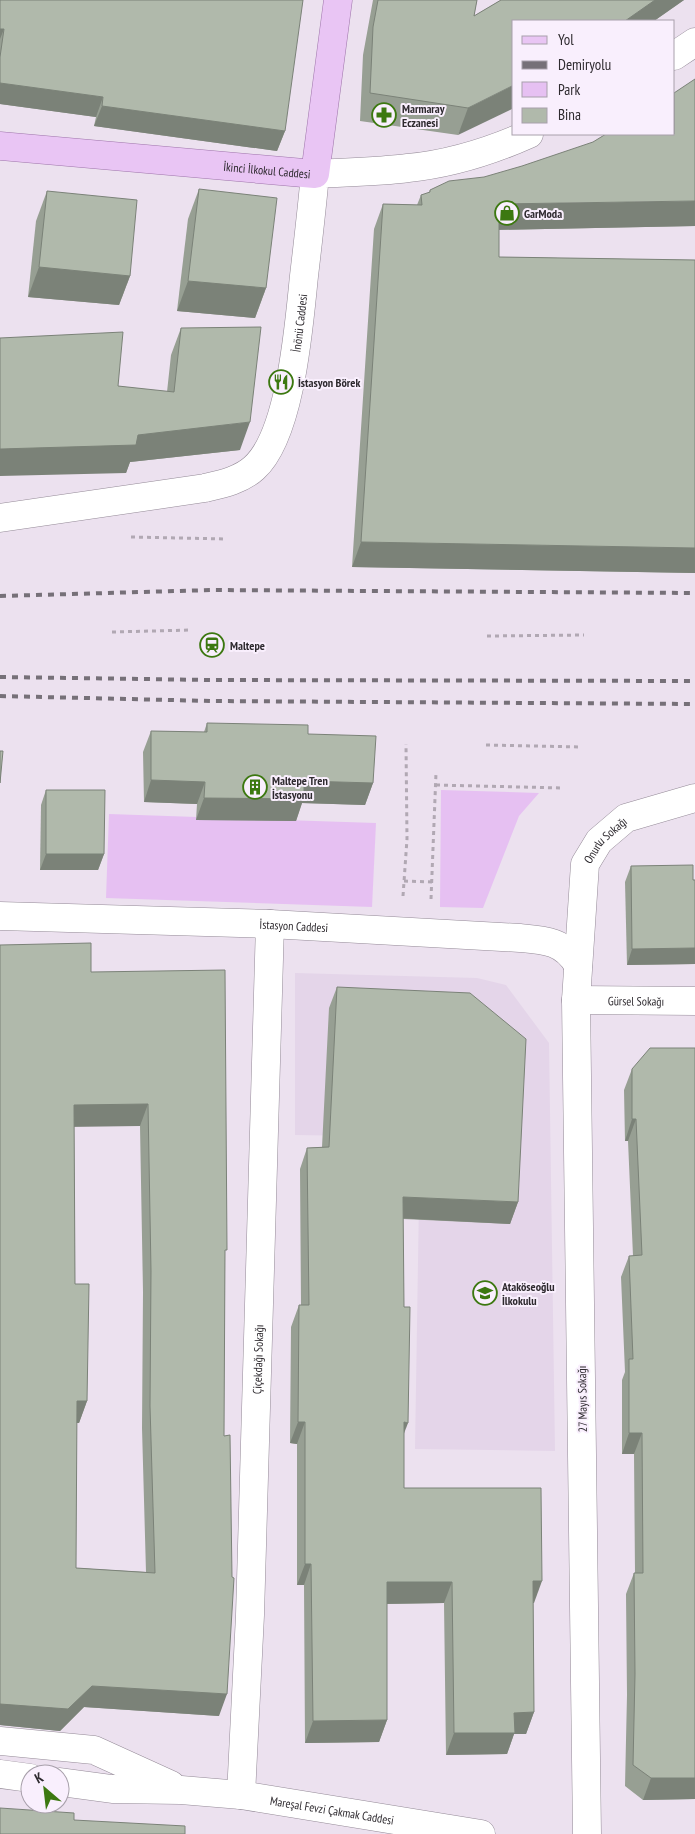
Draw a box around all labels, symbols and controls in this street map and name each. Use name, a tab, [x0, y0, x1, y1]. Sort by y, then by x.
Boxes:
legend	[512, 20, 675, 135]
text: Yol	[558, 30, 574, 49]
text: Demiryolu	[558, 55, 611, 74]
text: Park	[558, 80, 580, 99]
place label: Marmaray Eczanesi	[402, 101, 445, 130]
pharmacy icon: Marmaray Eczanesi	[371, 102, 397, 128]
text: Bina	[558, 105, 581, 124]
street label: İkinci İlkokul Caddesi	[223, 158, 311, 181]
shop icon: GarModa	[494, 200, 520, 226]
place label: GarModa	[524, 206, 562, 221]
street label: İnönü Caddesi	[288, 293, 310, 353]
restaurant icon: İstasyon Börek	[268, 369, 294, 395]
place label: İstasyon Börek	[298, 375, 360, 390]
station icon: Maltepe	[199, 632, 225, 658]
place label: Maltepe	[230, 638, 265, 653]
place label: Maltepe Tren İstasyonu	[272, 773, 328, 802]
building icon: Maltepe Tren İstasyonu	[242, 774, 268, 800]
street label: Onurlu Sokağı	[580, 813, 630, 866]
street label: İstasyon Caddesi	[259, 916, 329, 935]
street label: Gürsel Sokağı	[608, 993, 664, 1008]
place label: Ataköseoğlu İlkokulu	[501, 1279, 555, 1308]
school or university icon: Ataköseoğlu İlkokulu	[472, 1280, 498, 1306]
street label: Çiçekdağı Sokağı	[249, 1324, 266, 1394]
street label: 27 Mayıs Sokağı	[574, 1366, 590, 1432]
north arrow	[20, 1764, 70, 1814]
text: K	[31, 1768, 47, 1787]
street label: Mareşal Fevzi Çakmak Caddesi	[269, 1792, 395, 1827]

